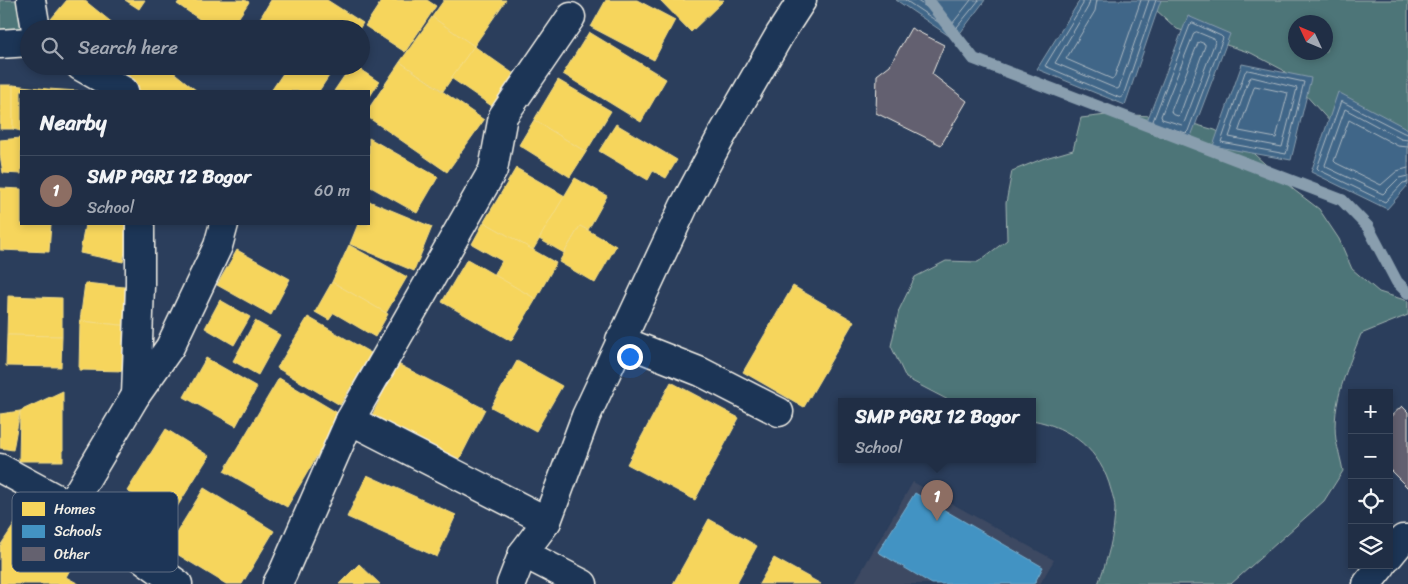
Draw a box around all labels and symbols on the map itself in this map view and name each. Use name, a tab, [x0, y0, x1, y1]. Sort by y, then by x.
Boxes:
north arrow	[1288, 15, 1333, 60]
your location	[617, 344, 643, 370]
pin: 1	[921, 480, 953, 521]
legend	[12, 492, 178, 572]
text: Homes	[54, 497, 96, 522]
text: Schools	[54, 519, 102, 544]
text: Other	[54, 542, 91, 567]

